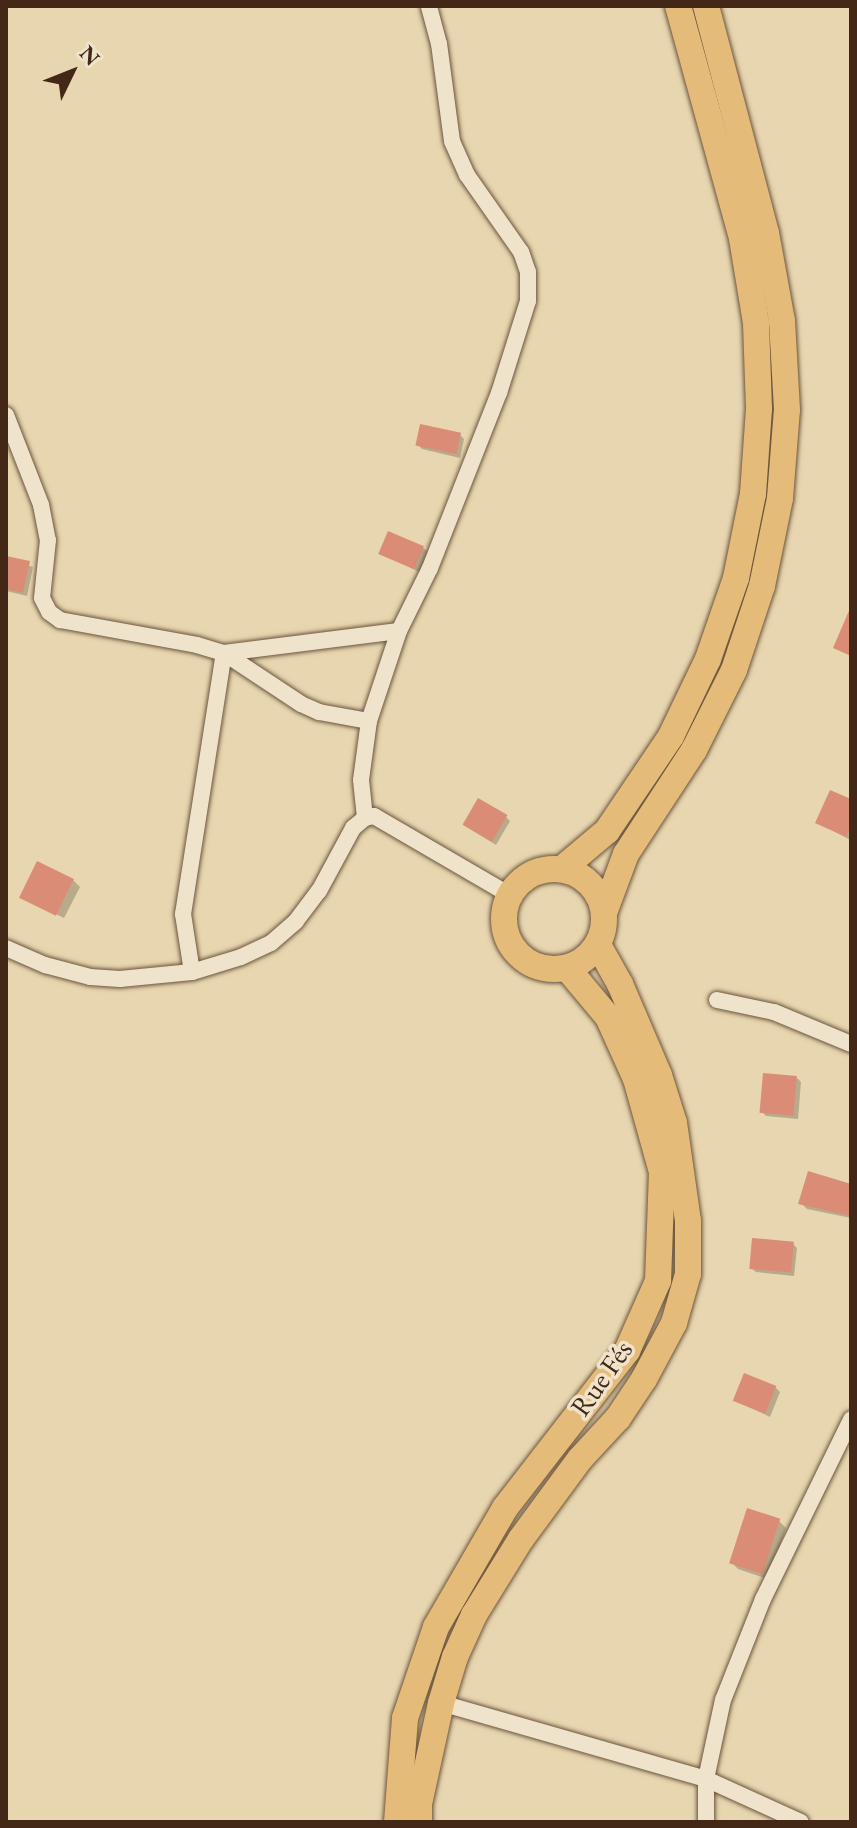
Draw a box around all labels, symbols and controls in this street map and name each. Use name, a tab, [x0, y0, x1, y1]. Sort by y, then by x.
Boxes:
north arrow	[32, 32, 112, 112]
text: N	[73, 39, 107, 72]
street label: Rue Fés	[563, 1334, 639, 1422]

